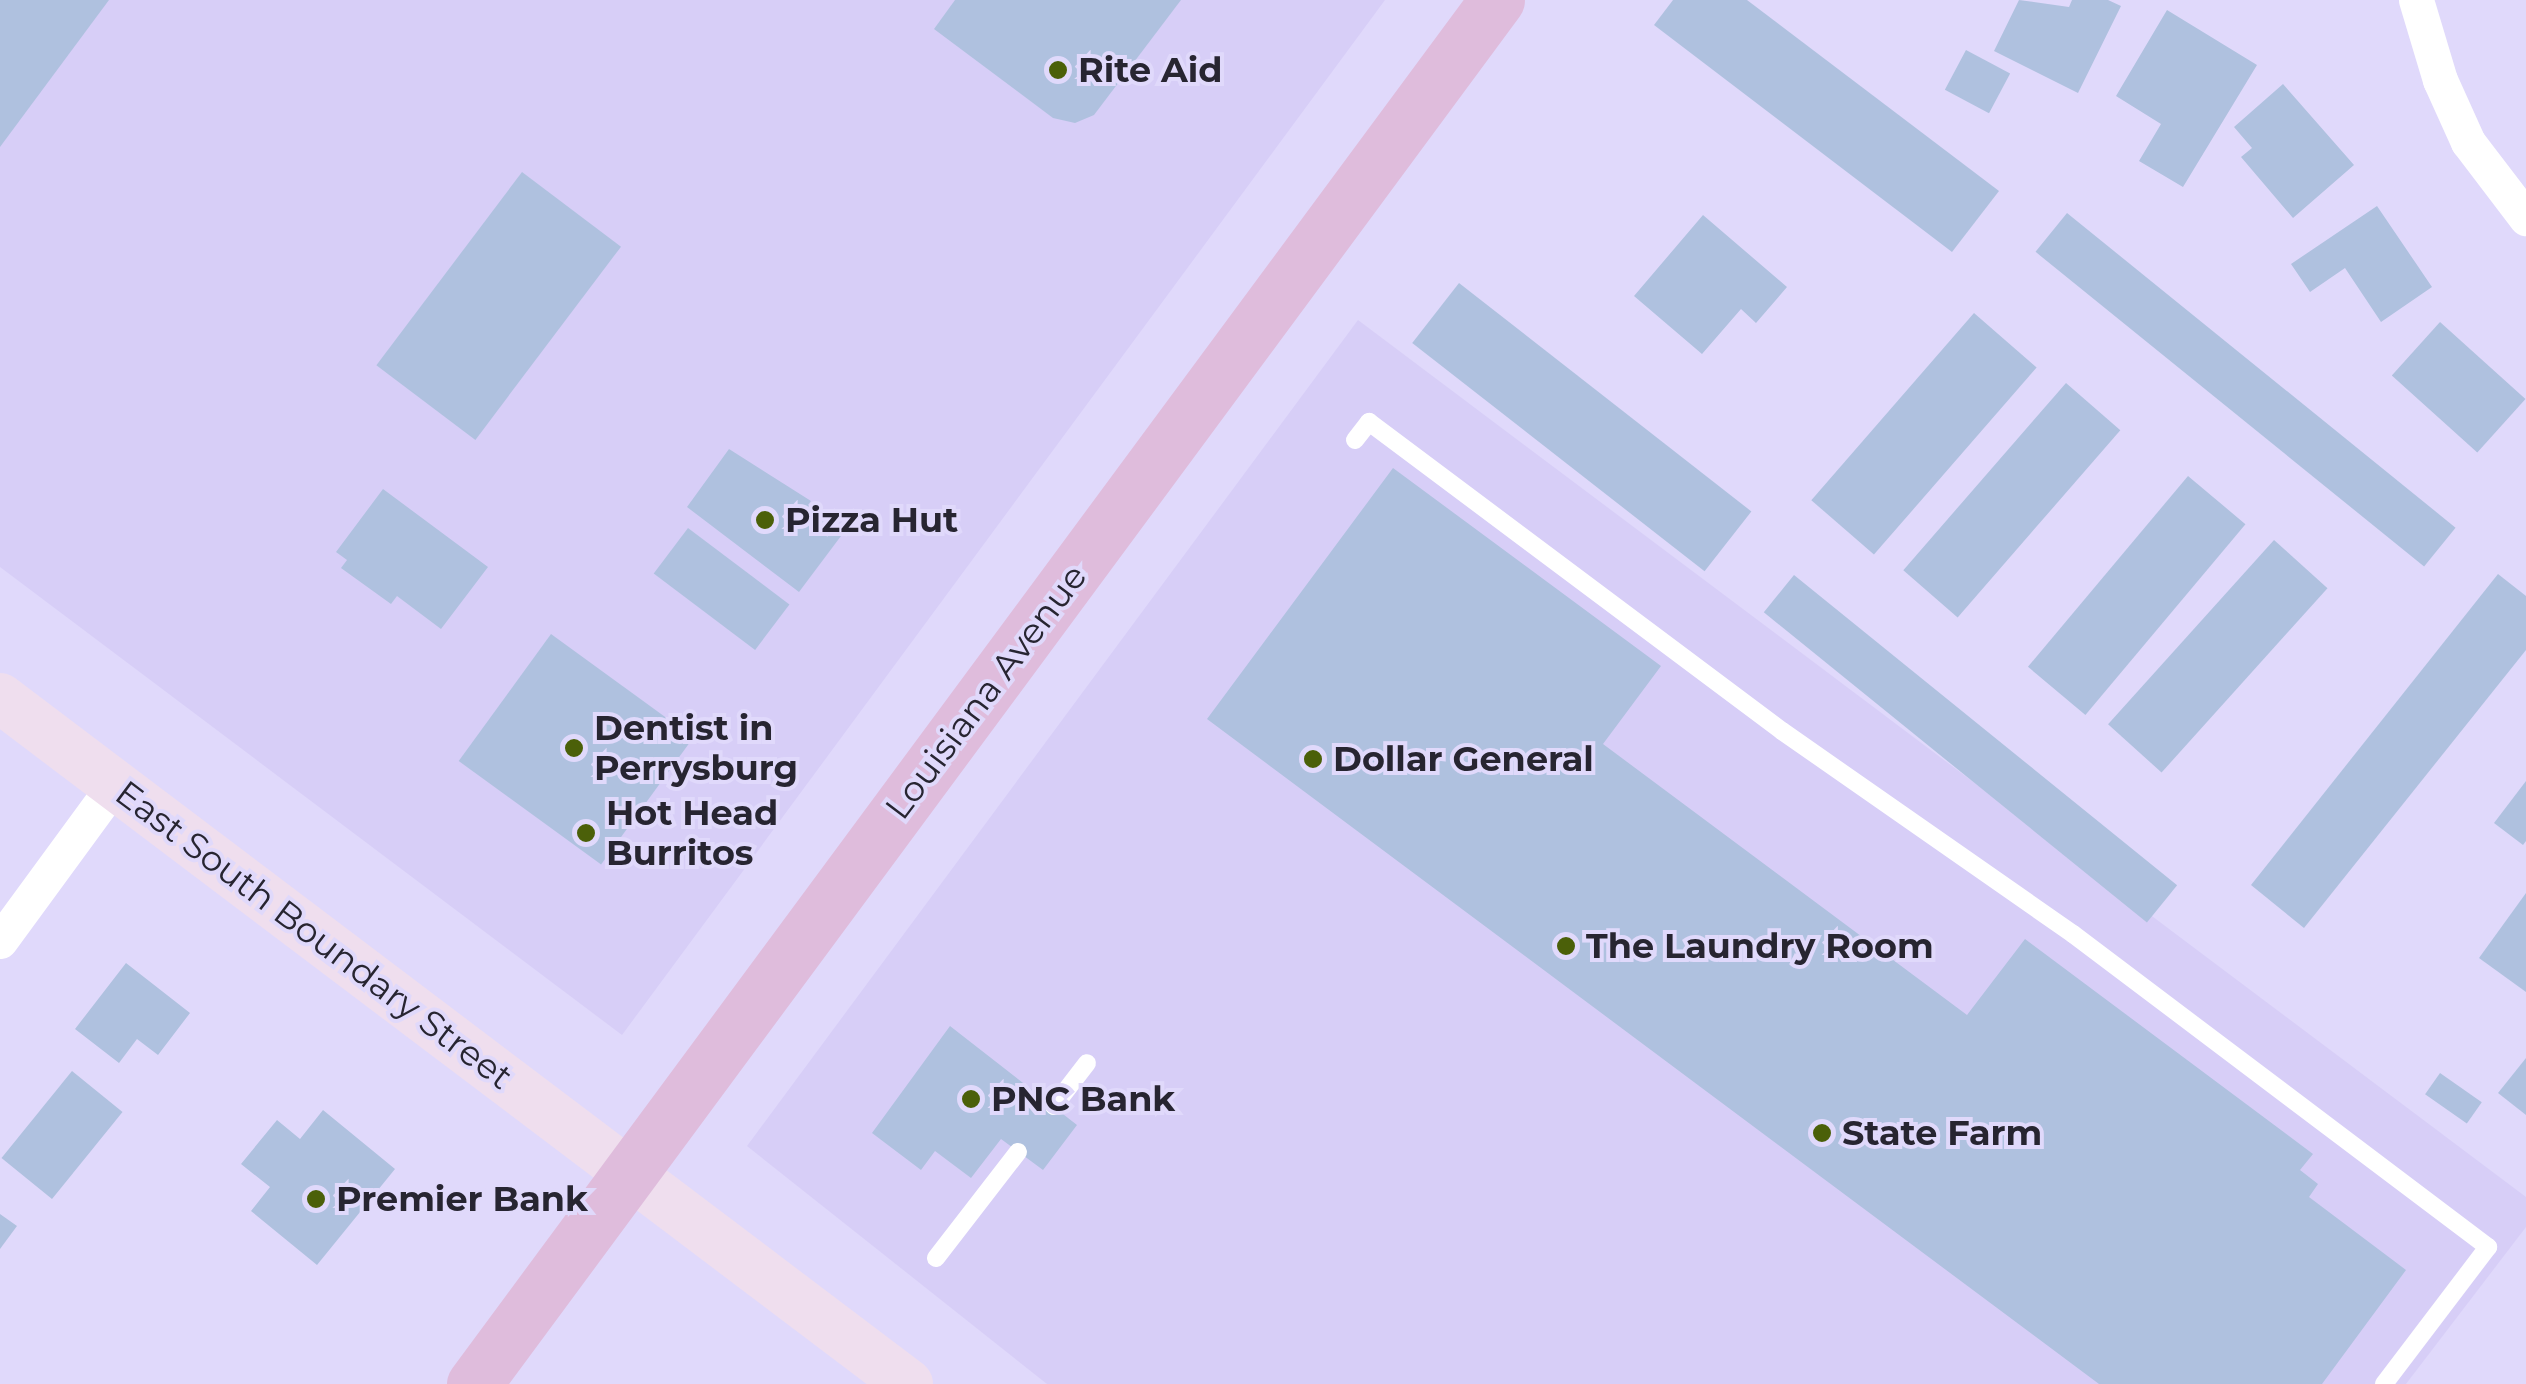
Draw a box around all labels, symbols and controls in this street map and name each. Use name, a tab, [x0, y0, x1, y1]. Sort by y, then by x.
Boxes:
place label: Rite Aid	[1078, 49, 1222, 91]
marker: Rite Aid	[1047, 59, 1069, 81]
place label: Pizza Hut	[785, 499, 958, 541]
marker: Pizza Hut	[754, 509, 776, 531]
street label: Louisiana Avenue	[877, 556, 1095, 828]
place label: Dentist in Perrysburg	[594, 707, 798, 789]
marker: Dentist in Perrysburg	[563, 737, 585, 759]
place label: Dollar General	[1333, 738, 1594, 780]
marker: Dollar General	[1302, 748, 1324, 770]
street label: East South Boundary Street	[107, 772, 521, 1098]
place label: Hot Head Burritos	[606, 792, 778, 874]
marker: Hot Head Burritos	[575, 822, 597, 844]
place label: The Laundry Room	[1586, 925, 1934, 967]
marker: The Laundry Room	[1555, 935, 1577, 957]
place label: PNC Bank	[991, 1078, 1175, 1120]
marker: PNC Bank	[960, 1088, 982, 1110]
place label: State Farm	[1842, 1112, 2042, 1154]
marker: State Farm	[1811, 1122, 1833, 1144]
place label: Premier Bank	[336, 1178, 588, 1220]
marker: Premier Bank	[305, 1188, 327, 1210]

